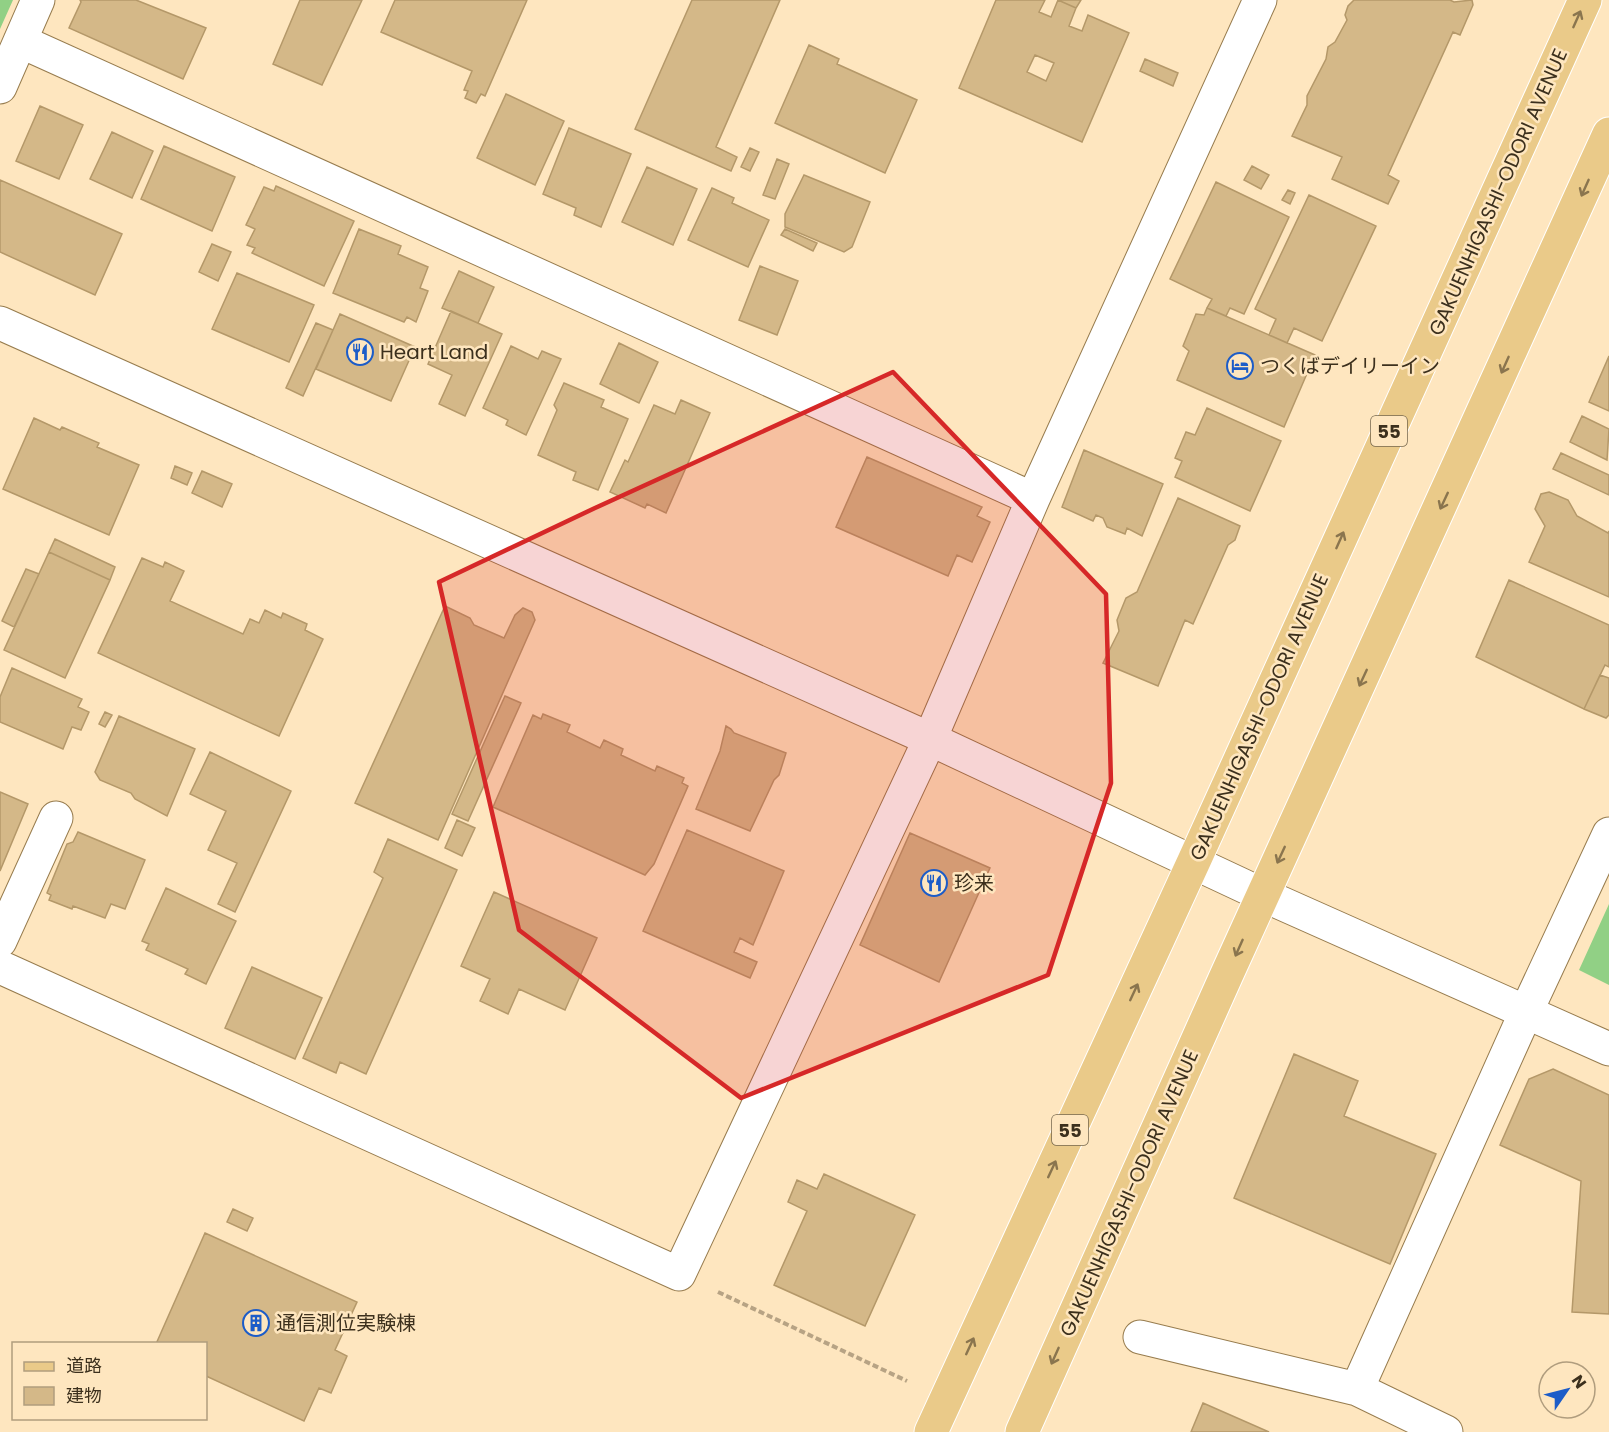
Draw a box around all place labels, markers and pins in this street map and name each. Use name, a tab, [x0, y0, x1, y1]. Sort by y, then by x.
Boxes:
restaurant icon: Heart Land	[345, 337, 375, 367]
place label: Heart Land	[380, 338, 488, 366]
hotel icon: つくばデイリーイン	[1225, 351, 1255, 381]
place label: つくばデイリーイン	[1260, 352, 1440, 380]
restaurant icon: 珍来	[919, 868, 949, 898]
place label: 珍来	[954, 869, 994, 897]
building icon: 通信測位実験棟	[241, 1308, 271, 1338]
place label: 通信測位実験棟	[276, 1309, 416, 1337]

